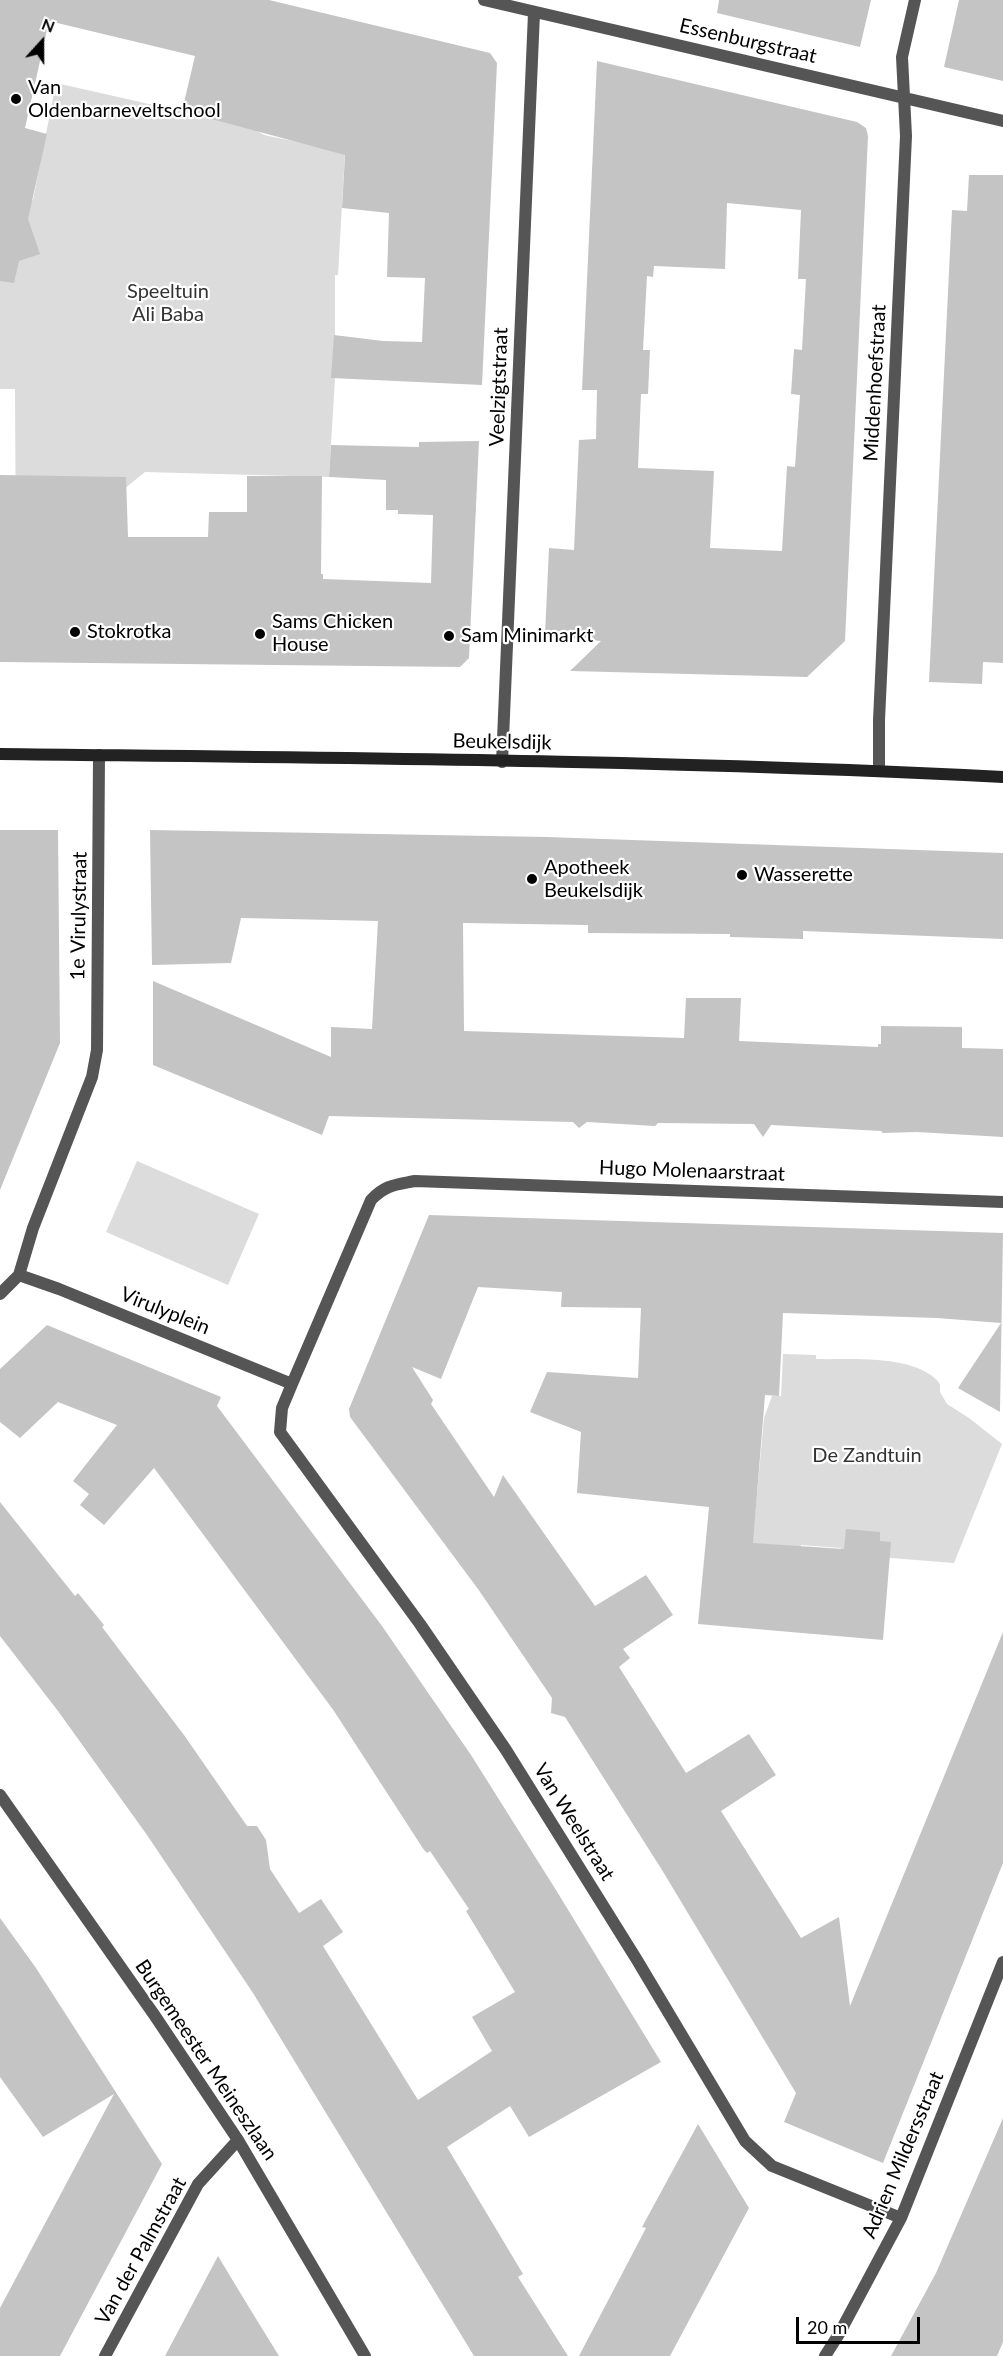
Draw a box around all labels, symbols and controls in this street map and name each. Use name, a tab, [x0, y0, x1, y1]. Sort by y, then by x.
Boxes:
north arrow	[12, 12, 72, 72]
text: N	[39, 14, 58, 36]
street label: Essenburgstraat	[677, 14, 819, 68]
place label: Van Oldenbarneveltschool	[28, 76, 221, 123]
marker: Van Oldenbarneveltschool	[9, 92, 23, 106]
park label: Speeltuin Ali Baba	[127, 280, 209, 327]
street label: Middenhoefstraat	[859, 304, 891, 462]
street label: Veelzigtstraat	[485, 327, 513, 447]
place label: Sams Chicken House	[272, 610, 393, 657]
place label: Stokrotka	[87, 620, 171, 644]
place label: Sam Minimarkt	[461, 624, 593, 648]
marker: Stokrotka	[68, 625, 82, 639]
marker: Sams Chicken House	[253, 627, 267, 641]
marker: Sam Minimarkt	[442, 629, 456, 643]
street label: Beukelsdijk	[452, 729, 552, 755]
street label: 1e Virulystraat	[66, 851, 92, 981]
place label: Apotheek Beukelsdijk	[544, 856, 643, 903]
place label: Wasserette	[754, 863, 853, 887]
marker: Wasserette	[735, 868, 749, 882]
marker: Apotheek Beukelsdijk	[525, 872, 539, 886]
street label: Hugo Molenaarstraat	[599, 1156, 785, 1186]
street label: Virulyplein	[117, 1282, 213, 1340]
park label: De Zandtuin	[812, 1444, 922, 1468]
street label: Van Weelstraat	[528, 1759, 620, 1885]
street label: Burgemeester Meineszlaan	[130, 1955, 282, 2165]
street label: Adrien Mildersstraat	[857, 2068, 949, 2242]
street label: Van der Palmstraat	[90, 2173, 192, 2329]
scale bar	[799, 2305, 924, 2343]
text: 20 m	[807, 2316, 847, 2338]

